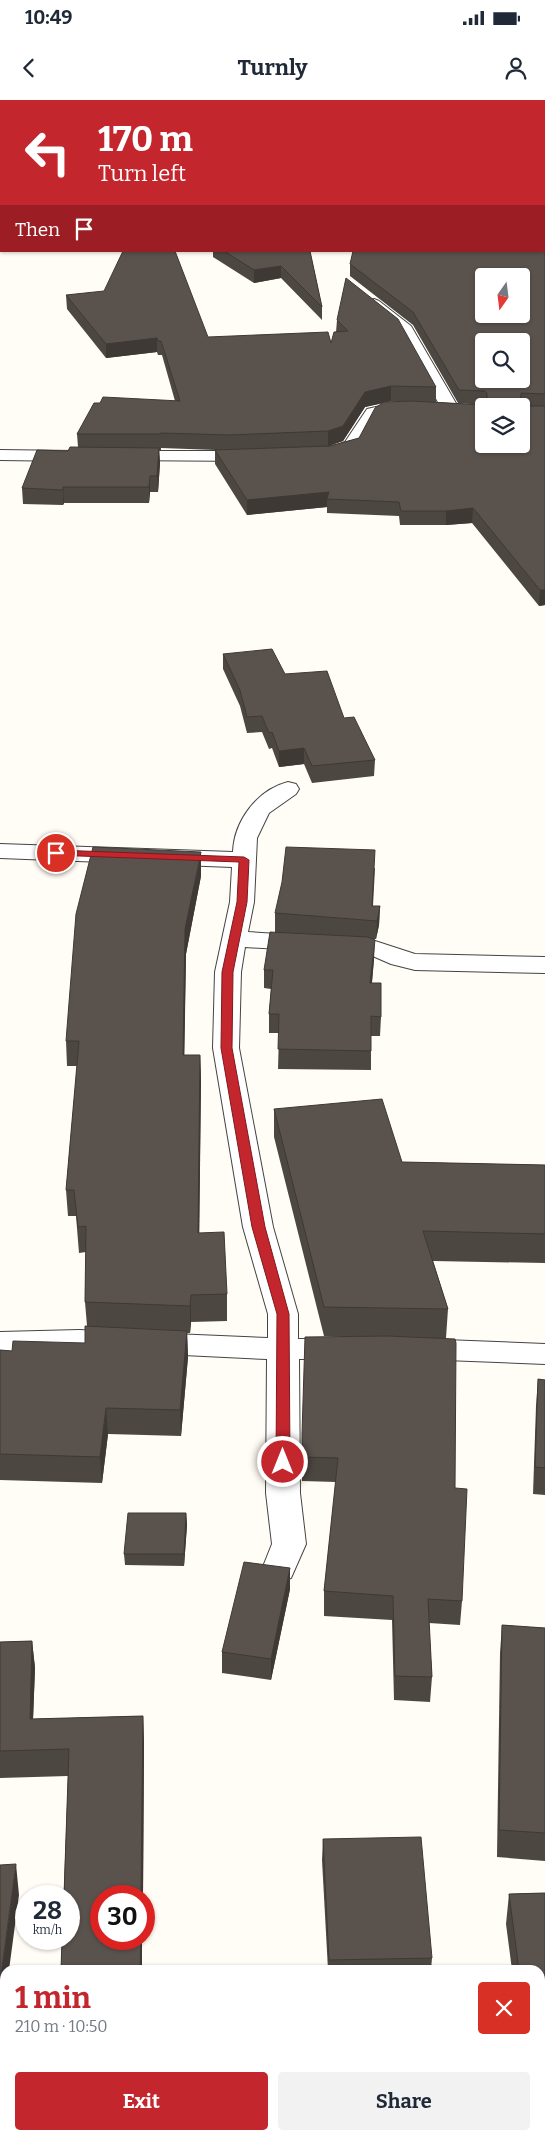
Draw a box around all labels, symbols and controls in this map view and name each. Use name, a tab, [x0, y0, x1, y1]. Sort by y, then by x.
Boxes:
text: 10:49	[25, 6, 73, 29]
icon: back	[15, 54, 43, 82]
text: Turnly	[237, 54, 308, 81]
icon: person	[502, 54, 530, 82]
text: 170 m	[98, 118, 193, 160]
icon: left	[15, 120, 80, 185]
text: Turn left	[98, 160, 186, 187]
icon: arrive	[70, 215, 98, 243]
text: Then	[15, 218, 60, 241]
north arrow	[475, 268, 530, 322]
map controls	[475, 268, 530, 453]
button: search	[475, 333, 530, 388]
button: layers	[475, 398, 530, 453]
pin	[35, 832, 77, 874]
icon: arrive	[42, 839, 70, 867]
position arrow	[256, 1435, 308, 1487]
speed limit sign: 30	[90, 1885, 155, 1950]
text: 28	[33, 1896, 62, 1926]
text: km/h	[33, 1923, 62, 1937]
text: 1 min	[15, 1980, 91, 2016]
button: close	[478, 1982, 530, 2034]
text: 210 m · 10:50	[15, 2017, 108, 2036]
button: Exit	[15, 2072, 268, 2130]
button: Share	[278, 2072, 530, 2130]

